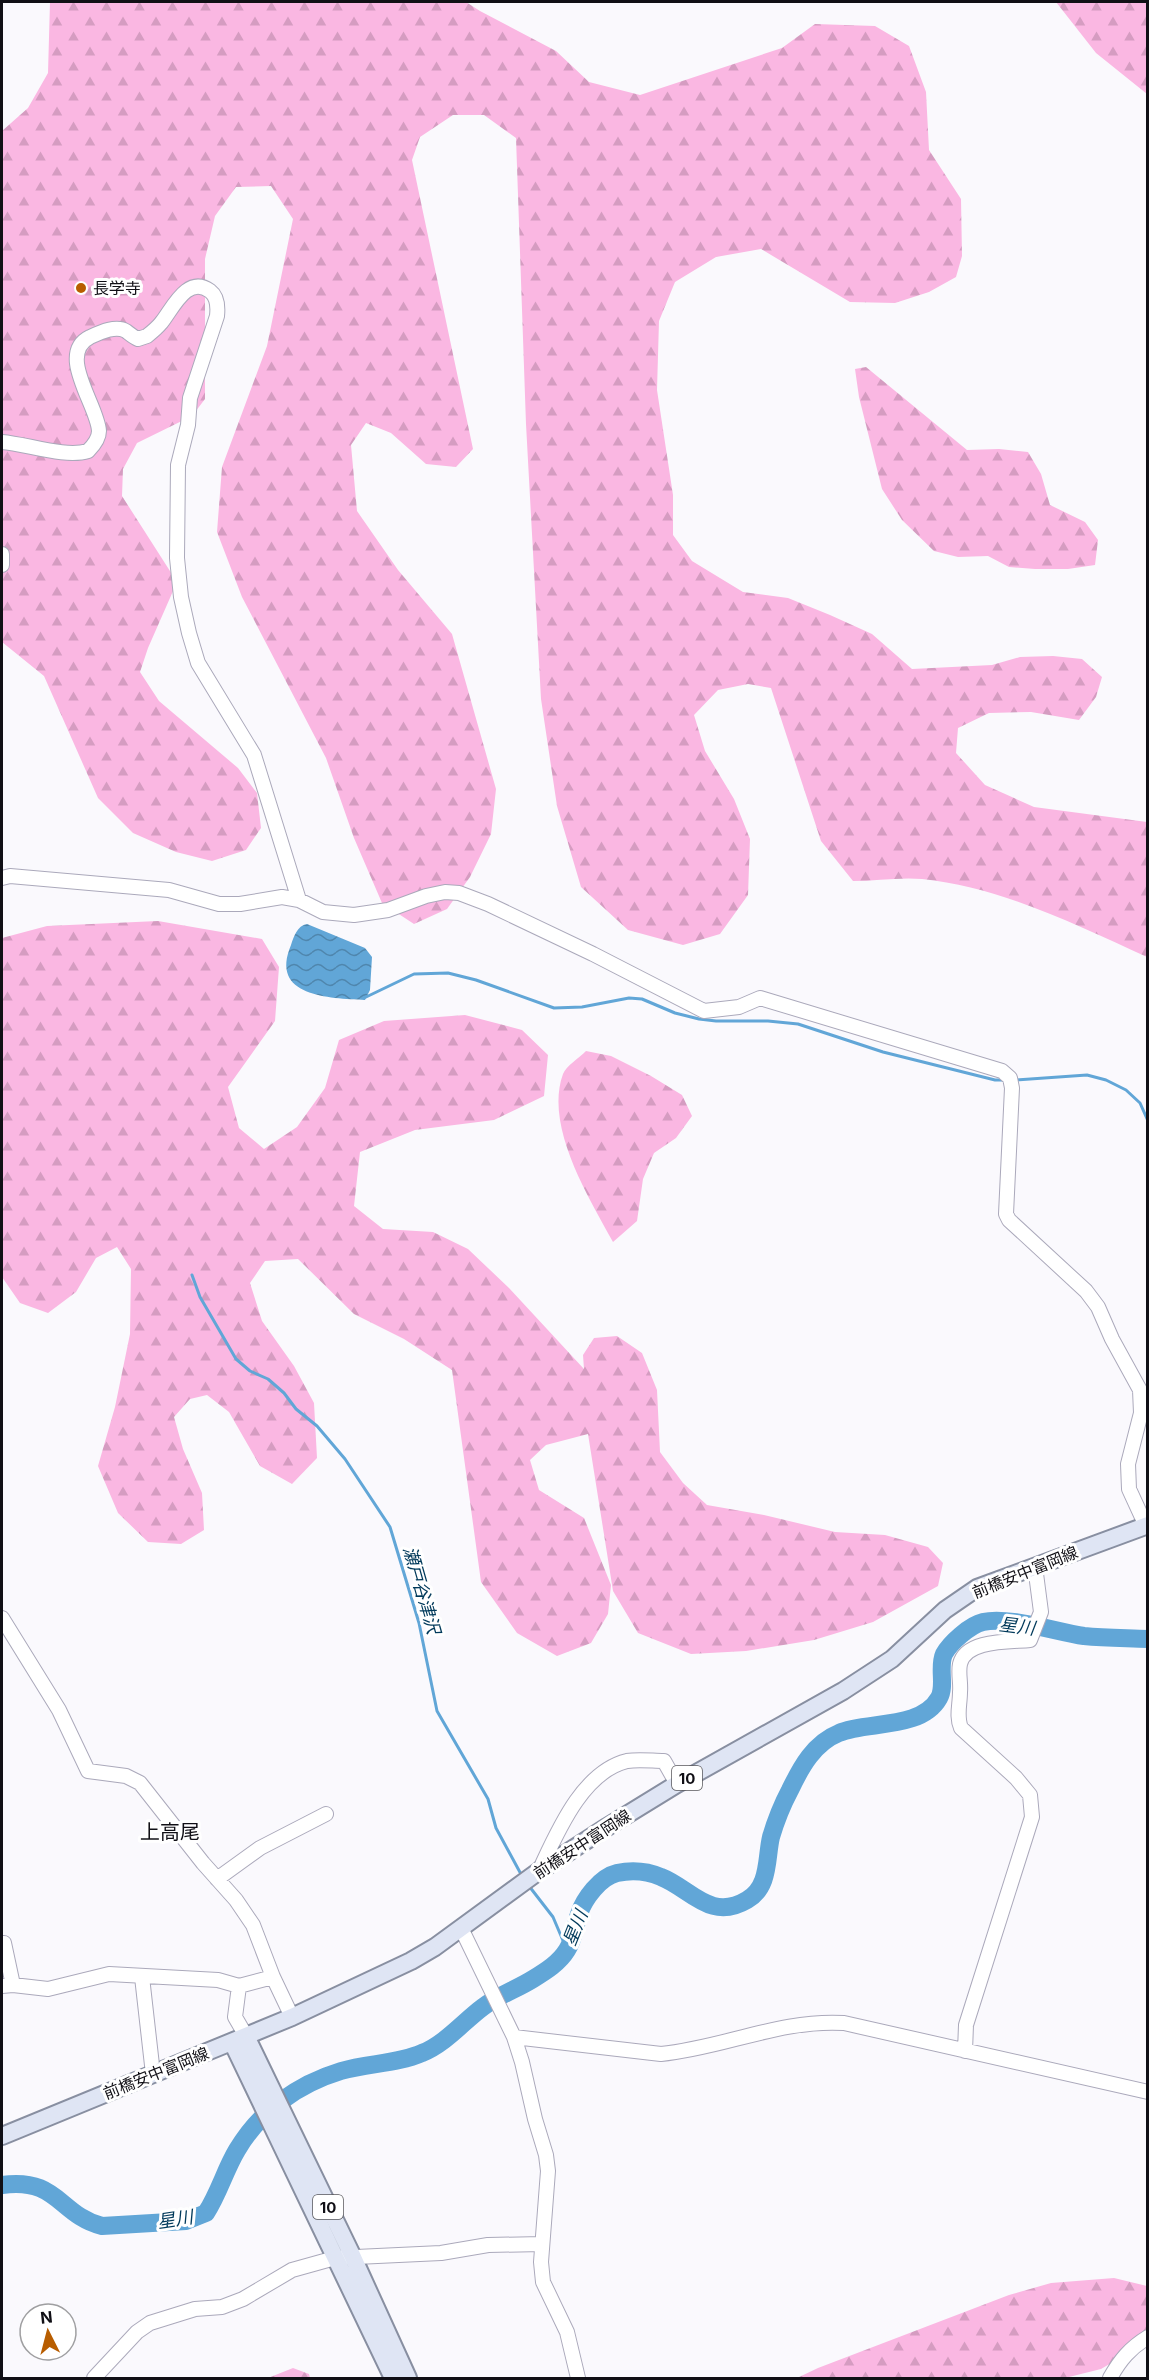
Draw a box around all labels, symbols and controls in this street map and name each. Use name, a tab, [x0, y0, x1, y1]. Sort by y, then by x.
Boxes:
place label: 長学寺	[93, 278, 141, 298]
marker: 長学寺	[74, 281, 88, 295]
street label: 前橋安中富岡線	[969, 1542, 1081, 1602]
water label: 瀬戸谷津沢	[400, 1544, 445, 1638]
water label: 星川	[998, 1613, 1038, 1639]
road number: 10	[672, 1766, 702, 1790]
street label: 前橋安中富岡線	[530, 1805, 634, 1883]
district label: 上高尾	[140, 1820, 200, 1844]
water label: 星川	[559, 1906, 592, 1949]
street label: 前橋安中富岡線	[100, 2043, 212, 2103]
road number: 10	[313, 2195, 343, 2219]
water label: 星川	[156, 2206, 196, 2232]
north arrow	[18, 2302, 78, 2362]
text: N	[39, 2306, 54, 2328]

